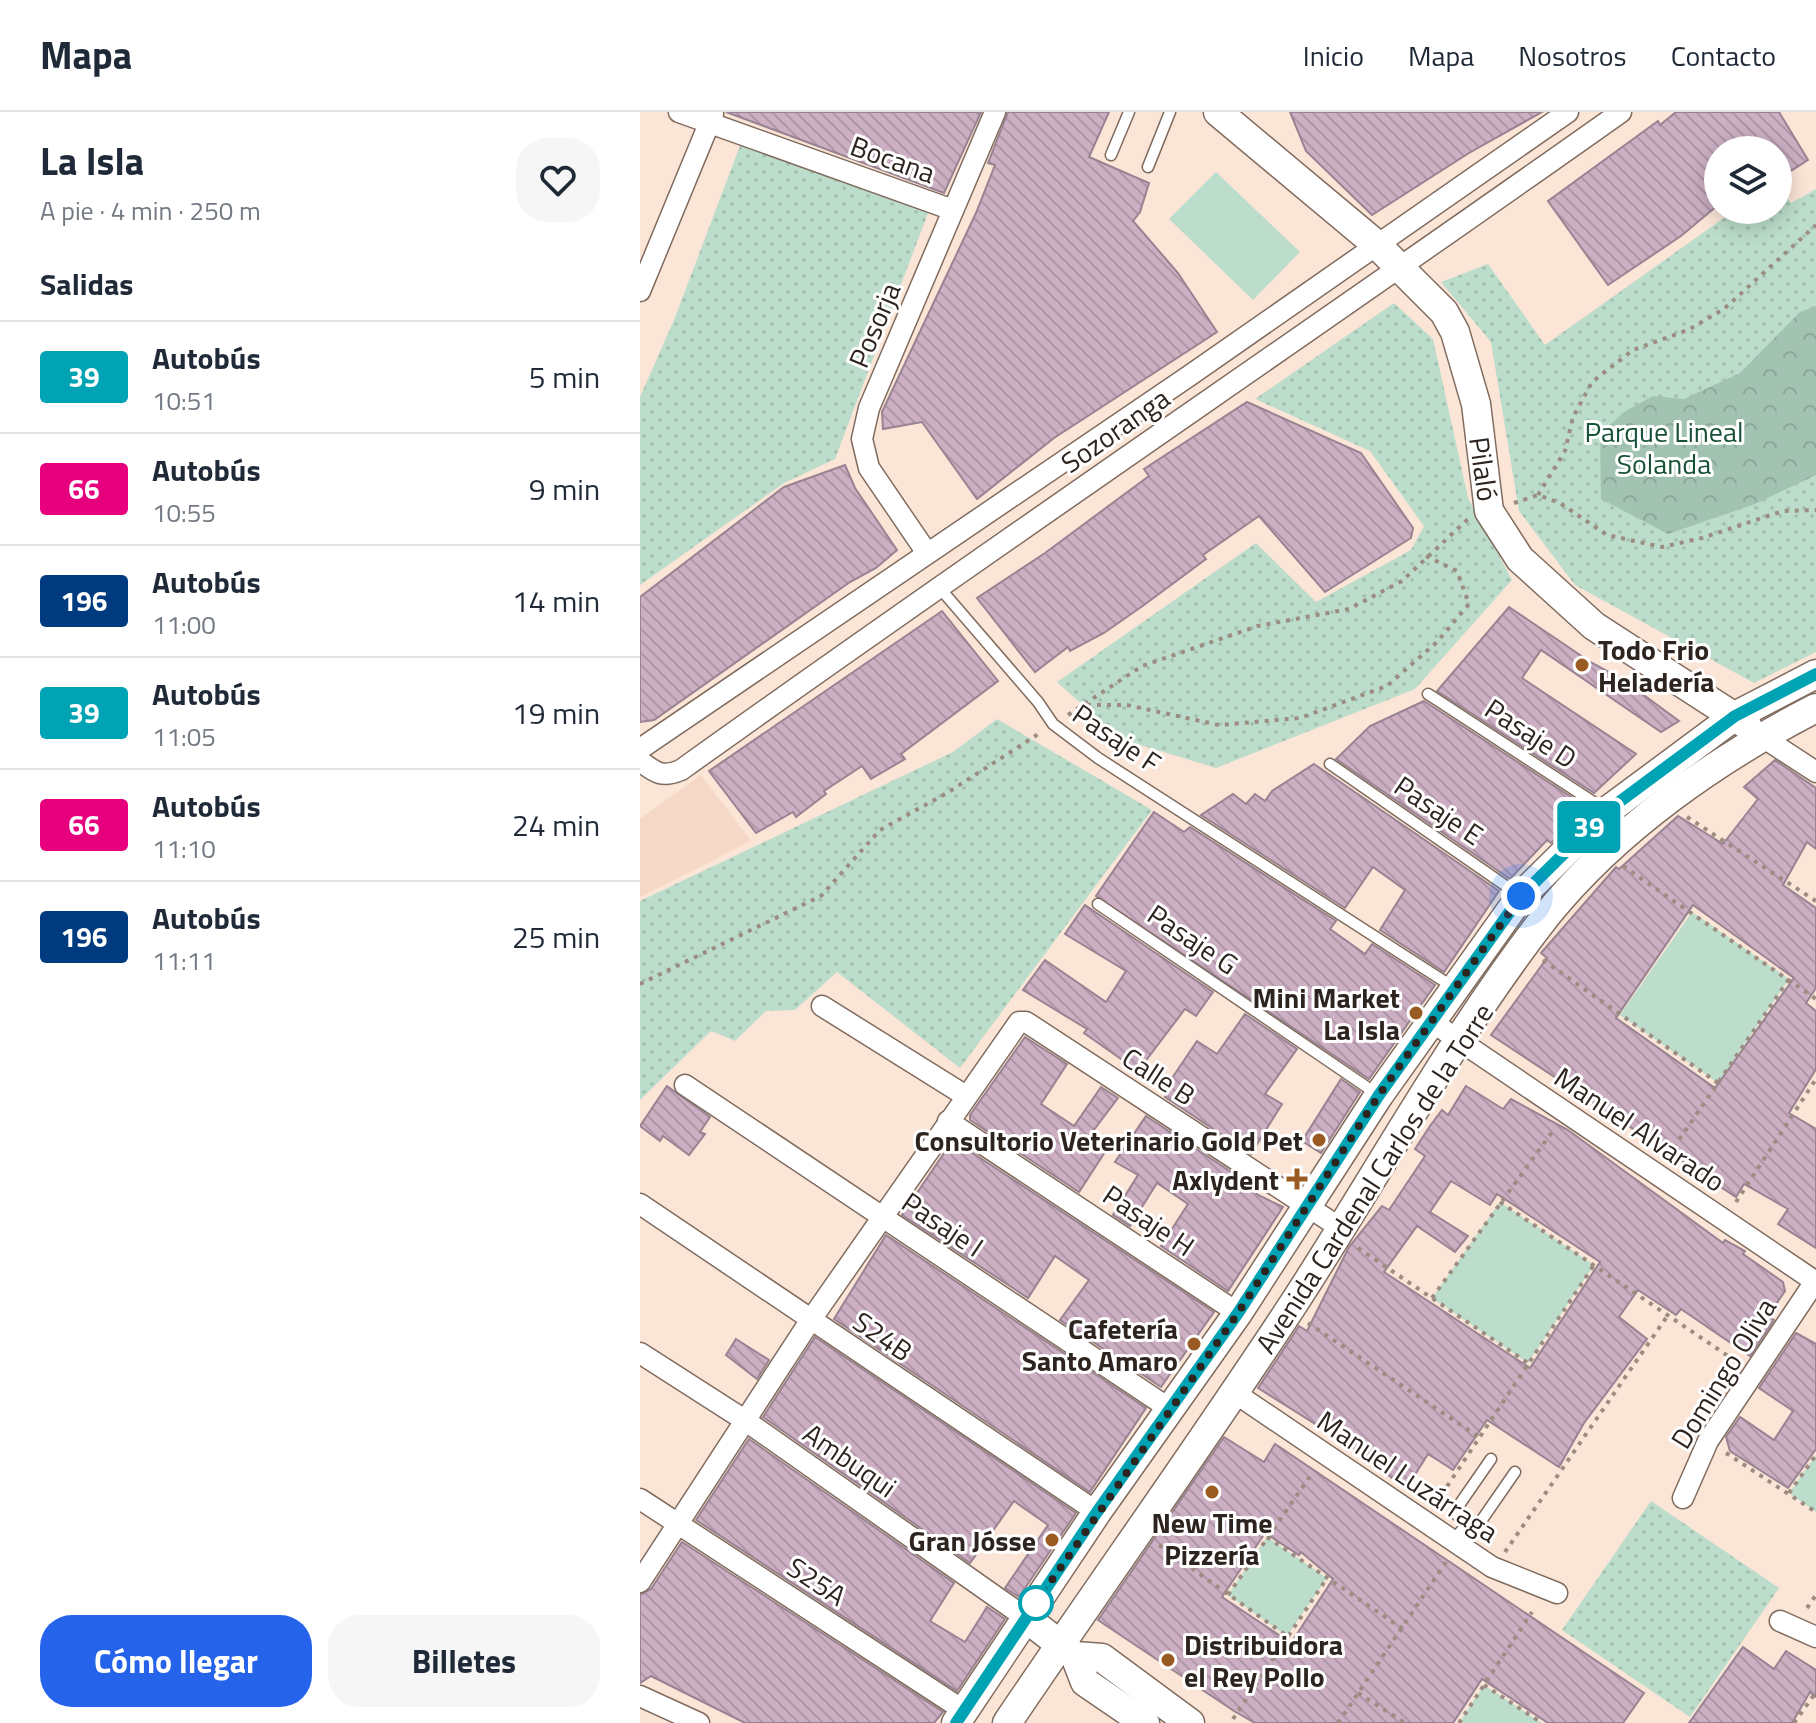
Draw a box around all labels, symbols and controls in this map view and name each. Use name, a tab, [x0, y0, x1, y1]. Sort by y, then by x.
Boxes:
text: Mapa	[40, 26, 132, 84]
text: Inicio	[1303, 34, 1364, 77]
text: Mapa	[1408, 34, 1474, 77]
text: Nosotros	[1518, 34, 1627, 77]
text: Contacto	[1671, 34, 1776, 77]
street label: Bocana	[845, 124, 941, 194]
text: La Isla	[40, 132, 144, 190]
map controls	[1704, 136, 1792, 224]
button: layers	[1704, 136, 1792, 224]
button: heart	[516, 138, 600, 222]
text: A pie · 4 min · 250 m	[40, 191, 261, 230]
text: Salidas	[40, 261, 133, 307]
street label: Posorja	[837, 276, 911, 374]
text: Autobús	[152, 335, 261, 381]
text: 5 min	[529, 354, 600, 400]
text: 39	[68, 355, 100, 398]
street label: Sozoranga	[1052, 377, 1178, 483]
text: 10:51	[152, 381, 216, 420]
park label: Parque Lineal Solanda	[1585, 410, 1743, 485]
street label: Pilaló	[1458, 434, 1510, 504]
text: Autobús	[152, 447, 261, 493]
text: 9 min	[529, 466, 600, 512]
text: 66	[68, 467, 100, 510]
text: 10:55	[152, 493, 216, 532]
text: Autobús	[152, 559, 261, 605]
text: 14 min	[512, 578, 600, 624]
text: 196	[60, 579, 108, 622]
text: 11:00	[152, 605, 216, 644]
place label: Todo Frio Heladería	[1598, 628, 1715, 703]
marker: Todo Frio Heladería	[1573, 656, 1591, 674]
text: Autobús	[152, 671, 261, 717]
street label: Pasaje D	[1476, 687, 1586, 779]
text: 19 min	[512, 690, 600, 736]
text: 39	[68, 691, 100, 734]
street label: Pasaje F	[1064, 693, 1170, 783]
text: 11:05	[152, 717, 216, 756]
street label: Pasaje E	[1386, 764, 1492, 856]
text: Autobús	[152, 783, 261, 829]
line badge: 39	[1553, 801, 1625, 853]
text: 24 min	[512, 802, 600, 848]
text: 66	[68, 803, 100, 846]
text: 39	[1573, 805, 1605, 848]
text: 11:10	[152, 829, 216, 868]
your location	[1501, 876, 1541, 916]
street label: Pasaje G	[1139, 893, 1247, 985]
text: Autobús	[152, 895, 261, 941]
text: 25 min	[512, 914, 600, 960]
text: 196	[60, 915, 108, 958]
text: 11:11	[152, 941, 216, 980]
place label: Mini Market La Isla	[1252, 976, 1400, 1051]
street label: Avenida Cardenal Carlos de la Torre	[1244, 994, 1504, 1362]
marker: Mini Market La Isla	[1407, 1004, 1425, 1022]
street label: Calle B	[1114, 1036, 1204, 1116]
street label: Manuel Alvarado	[1546, 1056, 1734, 1202]
place label: Consultorio Veterinario Gold Pet	[915, 1119, 1303, 1162]
marker: Consultorio Veterinario Gold Pet	[1310, 1131, 1328, 1149]
place label: Axlydent	[1172, 1158, 1279, 1201]
marker: Axlydent	[1286, 1168, 1308, 1190]
street label: Pasaje H	[1094, 1173, 1204, 1267]
street label: Pasaje I	[893, 1181, 993, 1267]
street label: Domingo Oliva	[1659, 1289, 1787, 1457]
street label: S24B	[845, 1300, 921, 1372]
place label: Cafetería Santo Amaro	[1022, 1307, 1178, 1382]
marker: Cafetería Santo Amaro	[1185, 1335, 1203, 1353]
street label: Manuel Luzárraga	[1309, 1399, 1507, 1553]
street label: Ambuqui	[794, 1412, 906, 1508]
marker: New Time Pizzería	[1203, 1483, 1221, 1501]
place label: New Time Pizzería	[1151, 1501, 1273, 1576]
place label: Gran Jósse	[909, 1519, 1036, 1562]
marker: Gran Jósse	[1043, 1531, 1061, 1549]
street label: S25A	[779, 1546, 855, 1616]
unlabelled marker	[1019, 1586, 1053, 1620]
button: Cómo llegar	[40, 1615, 312, 1707]
button: Billetes	[328, 1615, 600, 1707]
place label: Distribuidora el Rey Pollo	[1184, 1623, 1343, 1698]
marker: Distribuidora el Rey Pollo	[1159, 1651, 1177, 1669]

